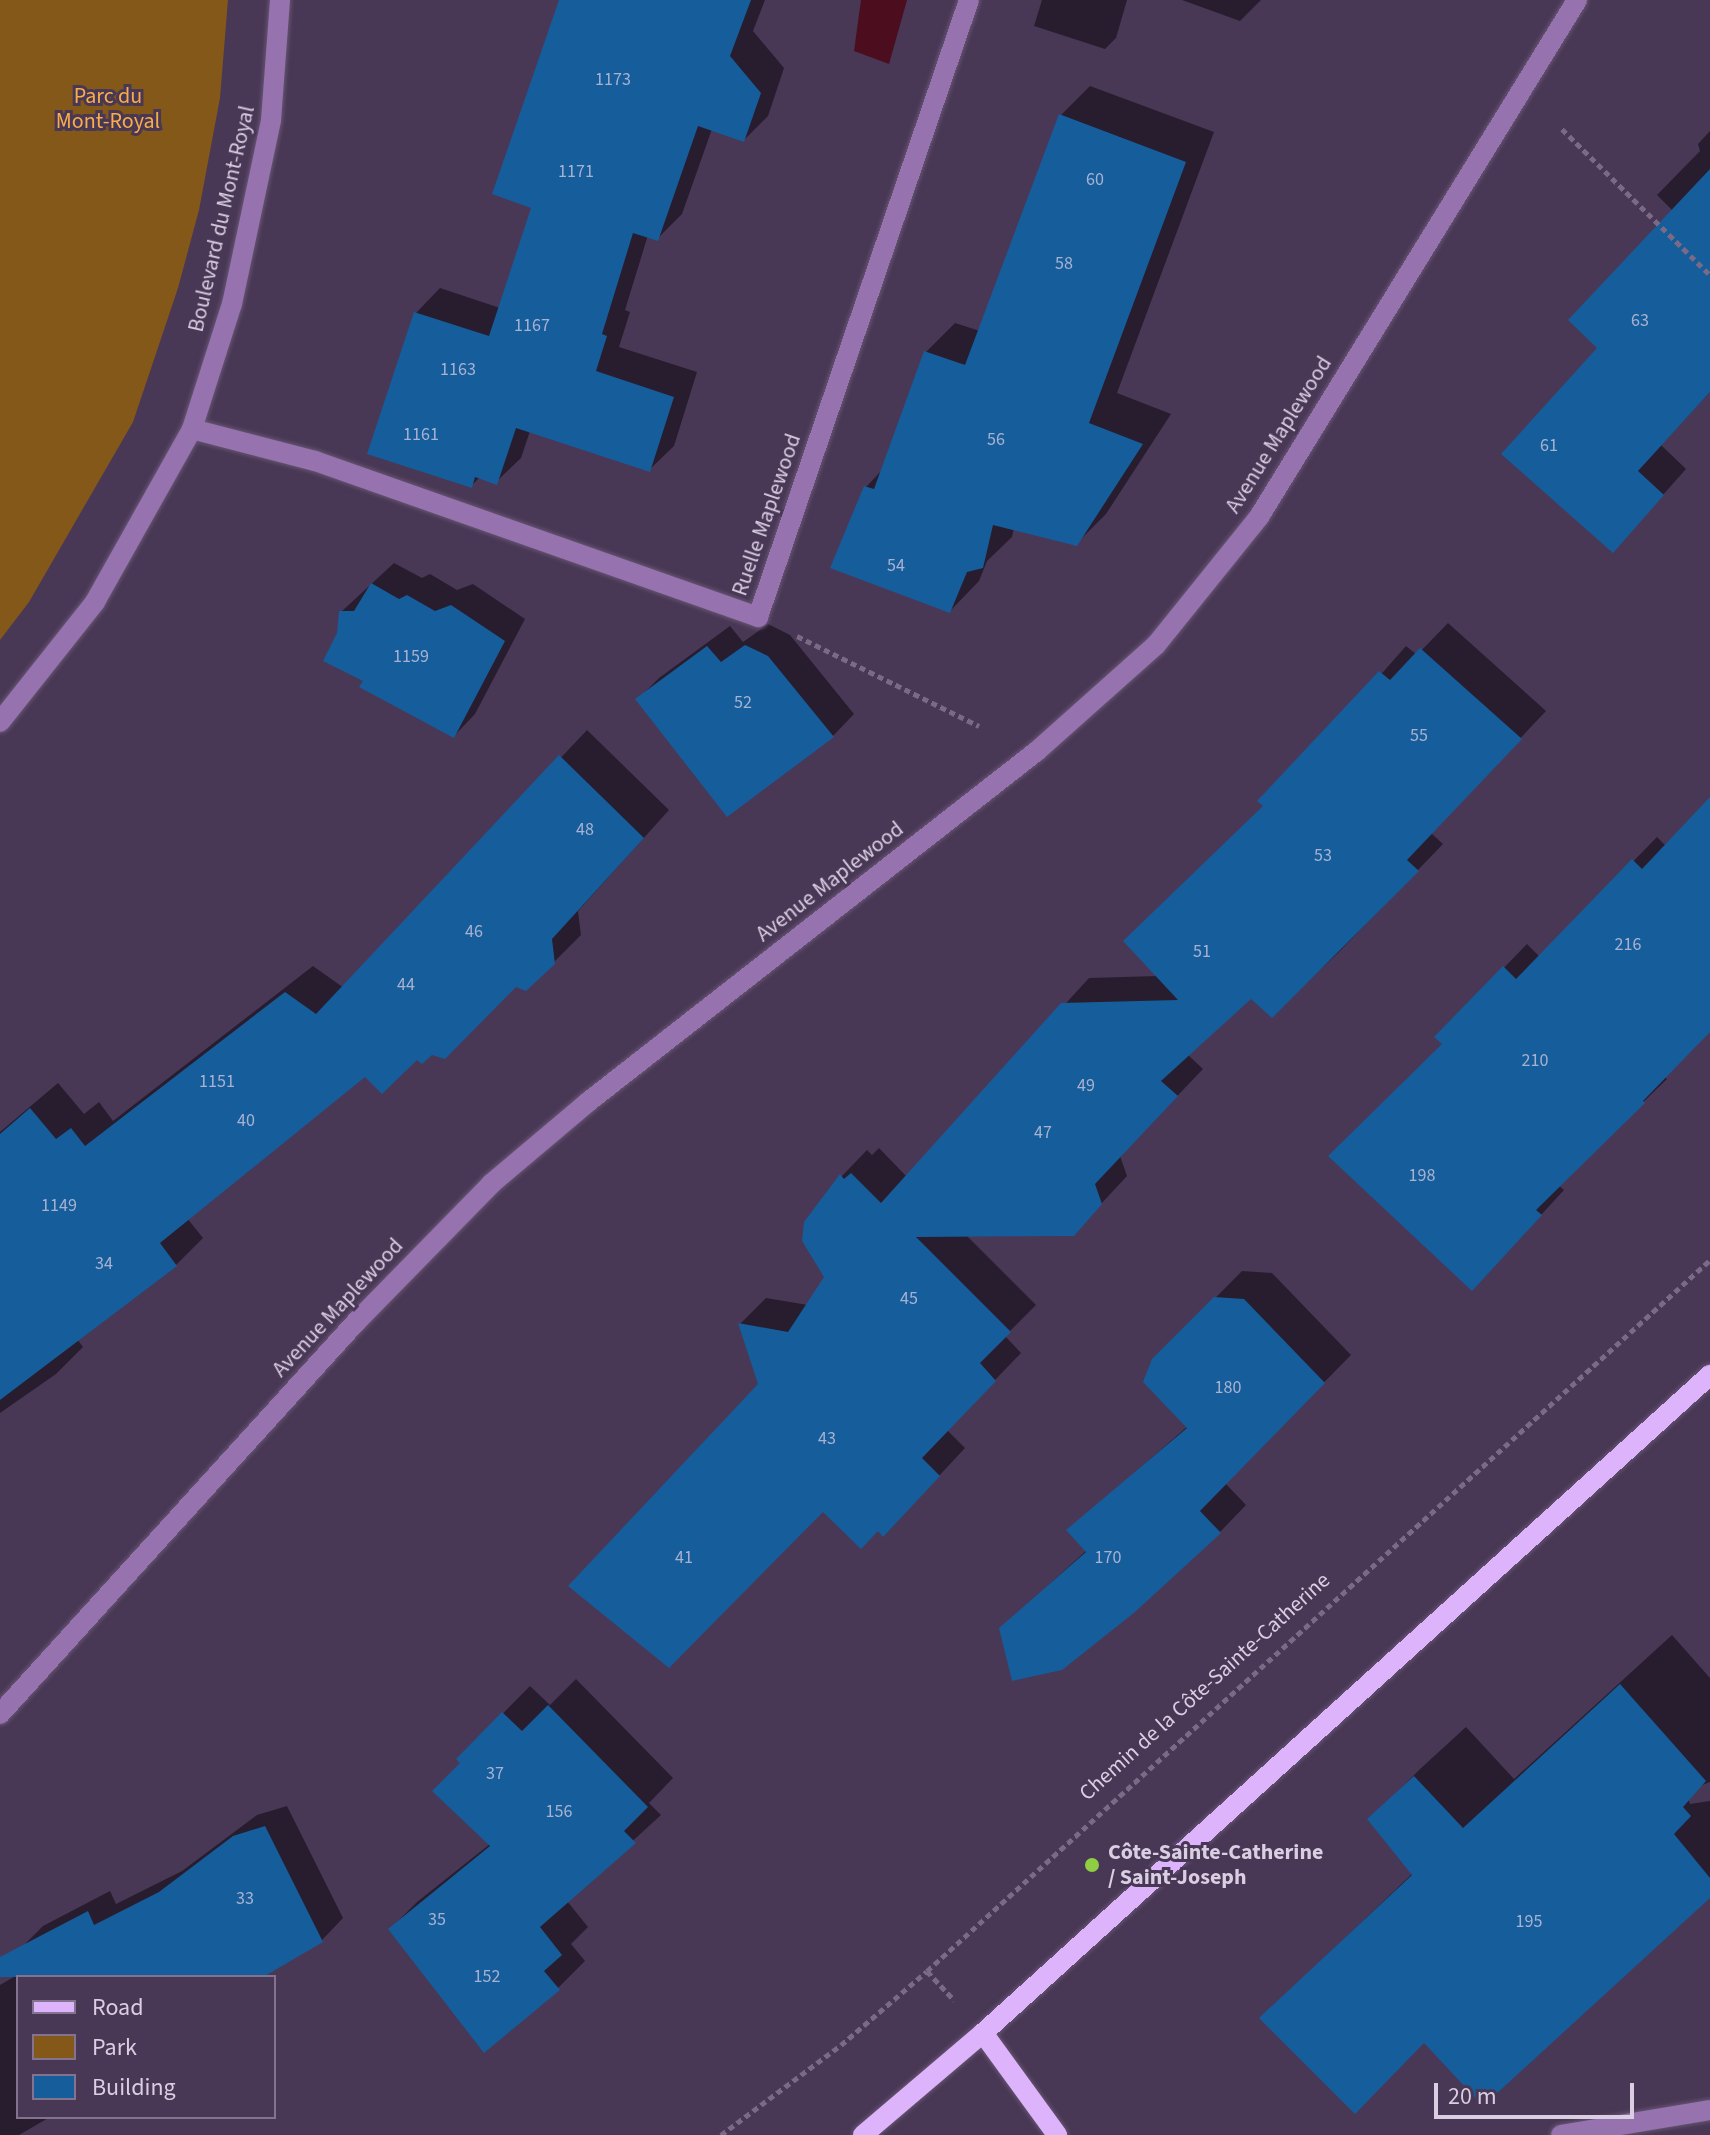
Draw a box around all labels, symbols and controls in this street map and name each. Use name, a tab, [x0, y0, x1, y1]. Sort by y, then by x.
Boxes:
house number: 1173	[595, 69, 631, 91]
park label: Parc du Mont-Royal	[56, 83, 160, 134]
street label: Boulevard du Mont-Royal	[183, 103, 261, 335]
house number: 1171	[558, 161, 594, 183]
house number: 60	[1086, 169, 1104, 191]
house number: 58	[1055, 253, 1073, 275]
house number: 63	[1631, 310, 1649, 332]
house number: 1167	[514, 315, 550, 337]
street label: Avenue Maplewood	[1220, 352, 1338, 518]
house number: 1163	[440, 359, 476, 381]
house number: 1161	[403, 424, 439, 446]
house number: 56	[987, 429, 1005, 451]
street label: Ruelle Maplewood	[727, 430, 807, 600]
house number: 61	[1540, 435, 1558, 457]
house number: 54	[887, 555, 905, 577]
house number: 1159	[393, 646, 429, 668]
house number: 52	[734, 692, 752, 714]
house number: 55	[1410, 725, 1428, 747]
street label: Avenue Maplewood	[751, 816, 909, 948]
house number: 48	[576, 819, 594, 841]
house number: 53	[1314, 845, 1332, 867]
house number: 46	[465, 921, 483, 943]
house number: 216	[1615, 934, 1641, 956]
house number: 51	[1193, 941, 1211, 963]
house number: 44	[397, 974, 415, 996]
house number: 210	[1522, 1050, 1548, 1072]
house number: 1151	[199, 1071, 235, 1093]
house number: 49	[1077, 1075, 1095, 1097]
house number: 40	[237, 1110, 255, 1132]
house number: 47	[1034, 1122, 1052, 1144]
house number: 198	[1409, 1165, 1435, 1187]
house number: 1149	[41, 1195, 77, 1217]
street label: Avenue Maplewood	[267, 1233, 409, 1383]
house number: 34	[95, 1253, 113, 1275]
house number: 45	[900, 1288, 918, 1310]
house number: 180	[1215, 1377, 1241, 1399]
house number: 43	[818, 1428, 836, 1450]
house number: 41	[675, 1547, 693, 1569]
house number: 170	[1095, 1547, 1121, 1569]
street label: Chemin de la Côte-Sainte-Catherine	[1074, 1567, 1336, 1807]
house number: 37	[486, 1763, 504, 1785]
house number: 156	[546, 1801, 572, 1823]
place label: Côte-Sainte-Catherine / Saint-Joseph	[1108, 1839, 1323, 1890]
marker: Côte-Sainte-Catherine / Saint-Joseph	[1083, 1856, 1101, 1874]
house number: 33	[236, 1888, 254, 1910]
house number: 35	[428, 1909, 446, 1931]
house number: 195	[1516, 1911, 1542, 1933]
house number: 152	[474, 1966, 500, 1988]
legend	[16, 1975, 276, 2119]
text: Road	[92, 1990, 144, 2025]
text: Park	[92, 2030, 137, 2065]
scale bar	[1438, 2067, 1638, 2117]
text: Building	[92, 2070, 176, 2105]
text: 20 m	[1448, 2079, 1497, 2114]

